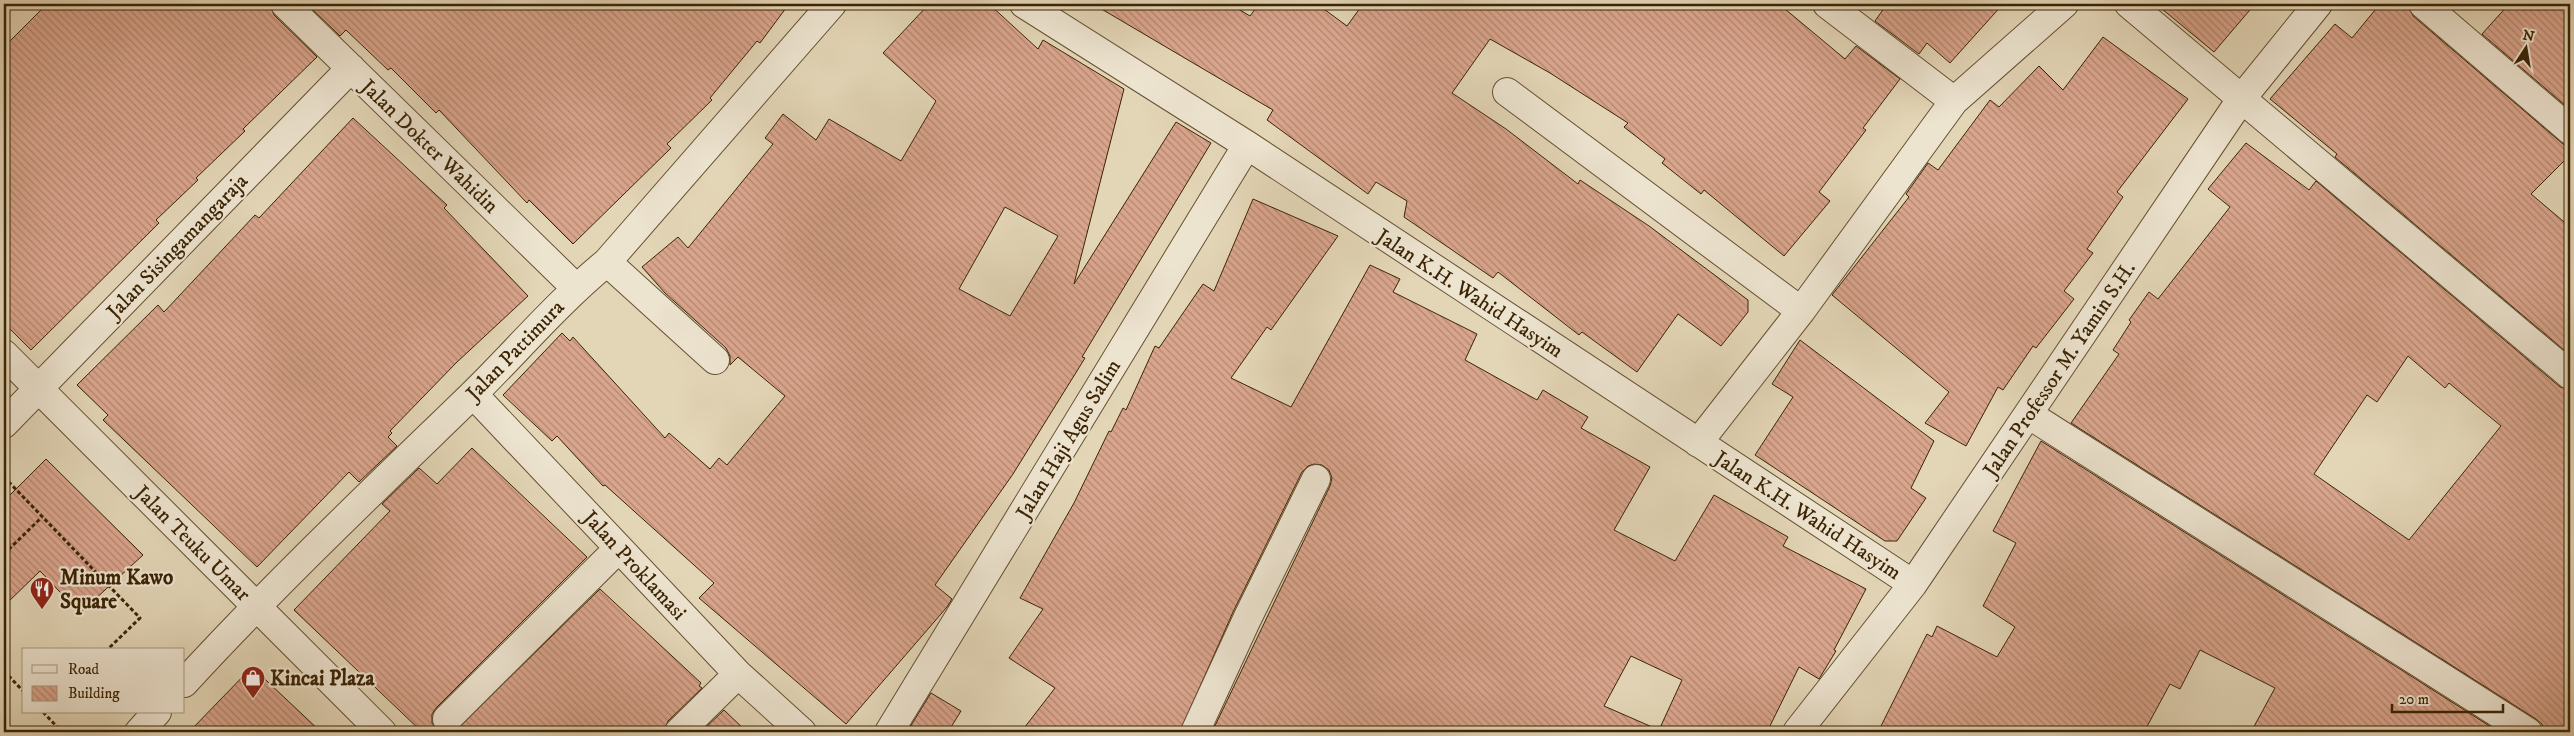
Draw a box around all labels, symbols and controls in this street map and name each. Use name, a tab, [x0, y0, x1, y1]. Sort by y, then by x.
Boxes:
north arrow	[2502, 22, 2552, 72]
text: N	[2521, 26, 2536, 46]
street label: Jalan Dokter Wahidin	[354, 73, 504, 219]
street label: Jalan Sisingamangaraja	[100, 169, 254, 326]
street label: Jalan K.H. Wahid Hasyim	[1369, 223, 1568, 364]
street label: Jalan Professor M. Yamin S.H.	[1977, 257, 2142, 484]
street label: Jalan Pattimura	[460, 295, 570, 408]
street label: Jalan Haji Agus Salim	[1010, 355, 1127, 526]
street label: Jalan K.H. Wahid Hasyim	[1707, 445, 1906, 586]
street label: Jalan Teuku Umar	[127, 479, 256, 607]
street label: Jalan Proklamasi	[575, 504, 692, 626]
place label: Minum Kawo Square	[60, 565, 173, 615]
restaurant icon: Minum Kawo Square	[29, 576, 55, 610]
legend	[22, 648, 185, 714]
text: Road	[68, 660, 100, 679]
shop icon: Kincai Plaza	[240, 665, 266, 699]
place label: Kincai Plaza	[270, 666, 375, 692]
scale bar	[2392, 681, 2503, 713]
text: Building	[68, 684, 120, 703]
text: 20 m	[2399, 690, 2429, 709]

